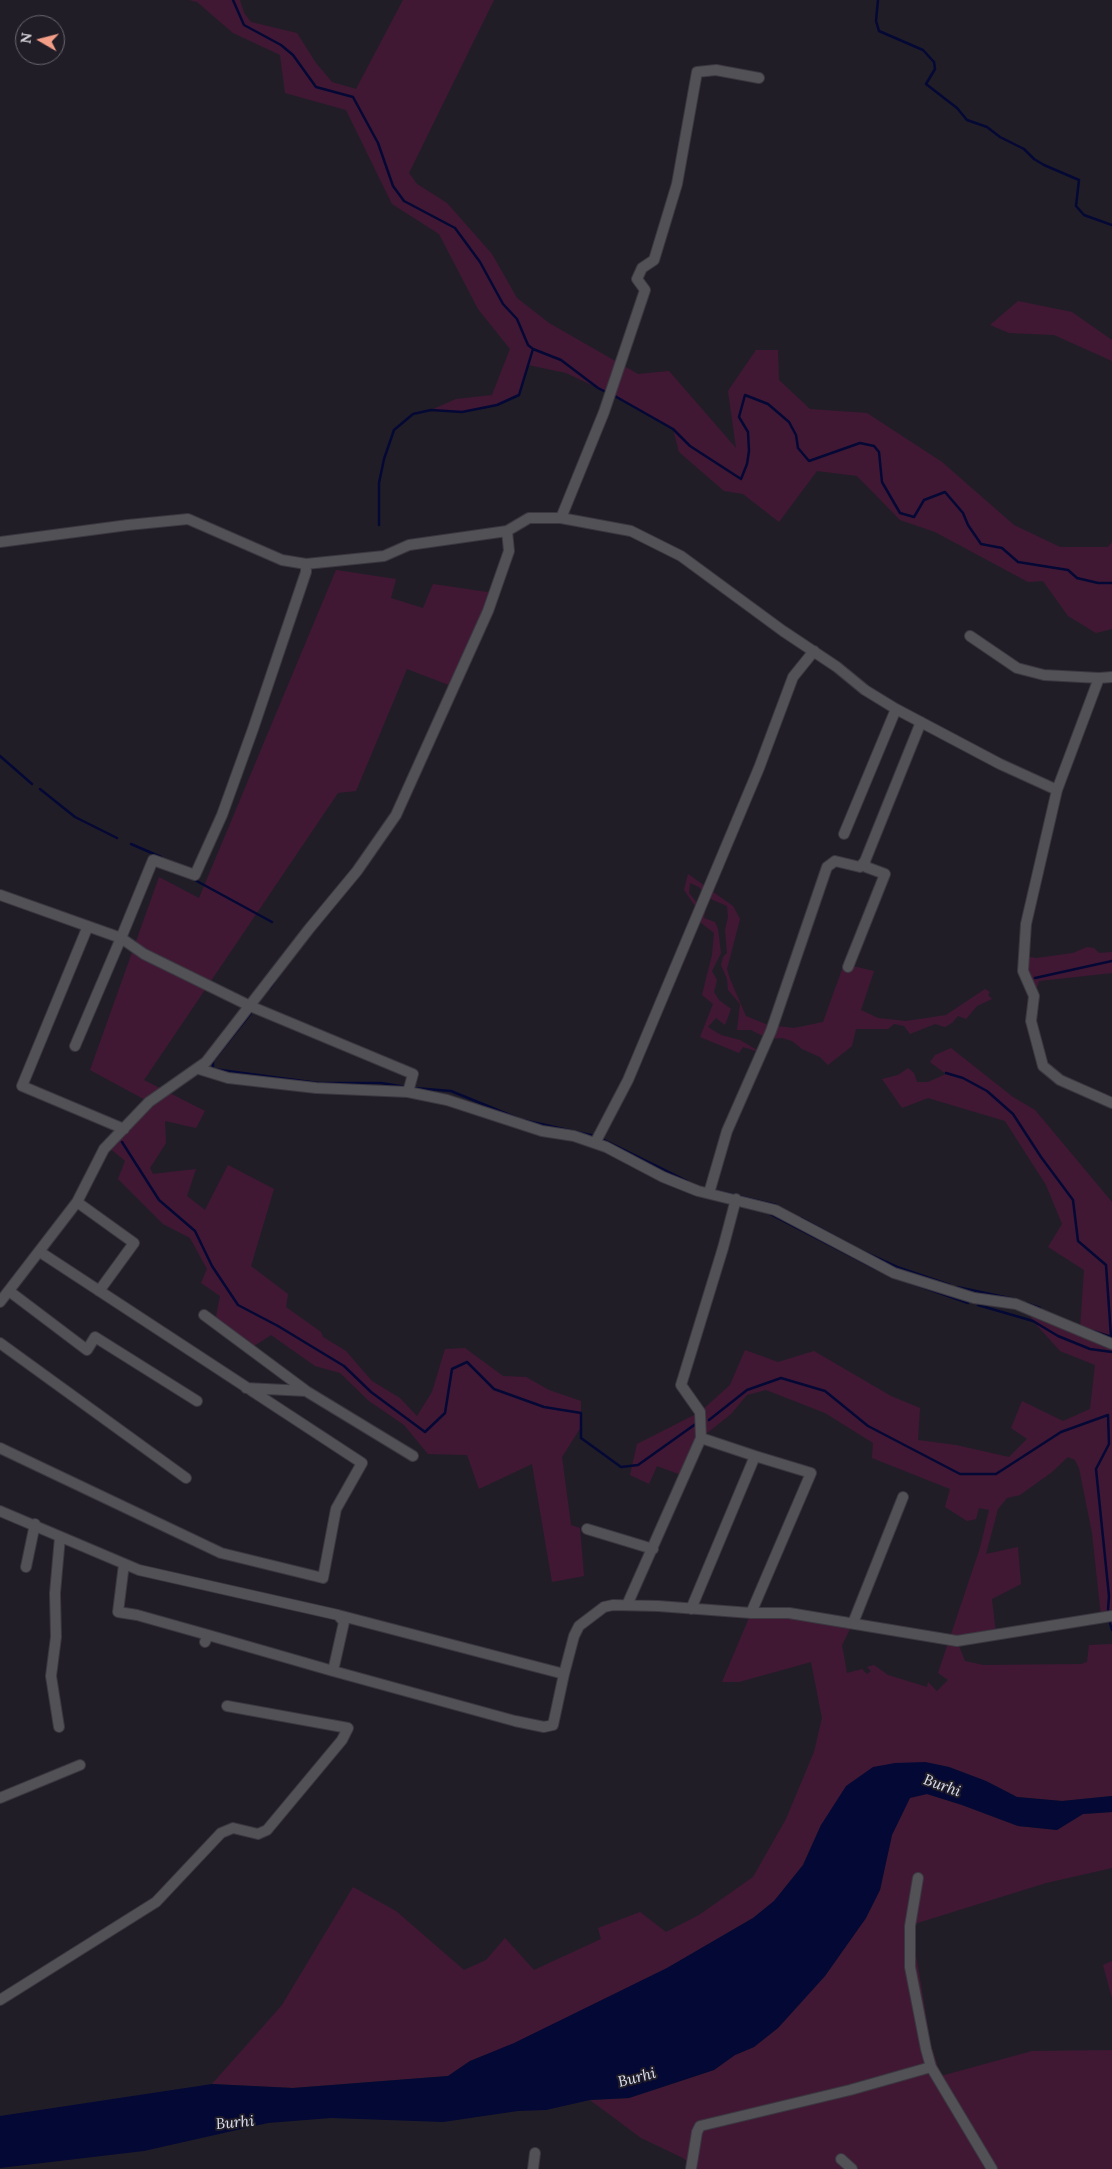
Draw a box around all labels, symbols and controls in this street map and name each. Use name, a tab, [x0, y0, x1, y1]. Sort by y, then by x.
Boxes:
north arrow	[15, 15, 65, 65]
text: N	[16, 31, 36, 45]
water label: Burhi	[921, 1771, 963, 1801]
water label: Burhi	[616, 2064, 658, 2092]
water label: Burhi	[215, 2112, 255, 2134]

